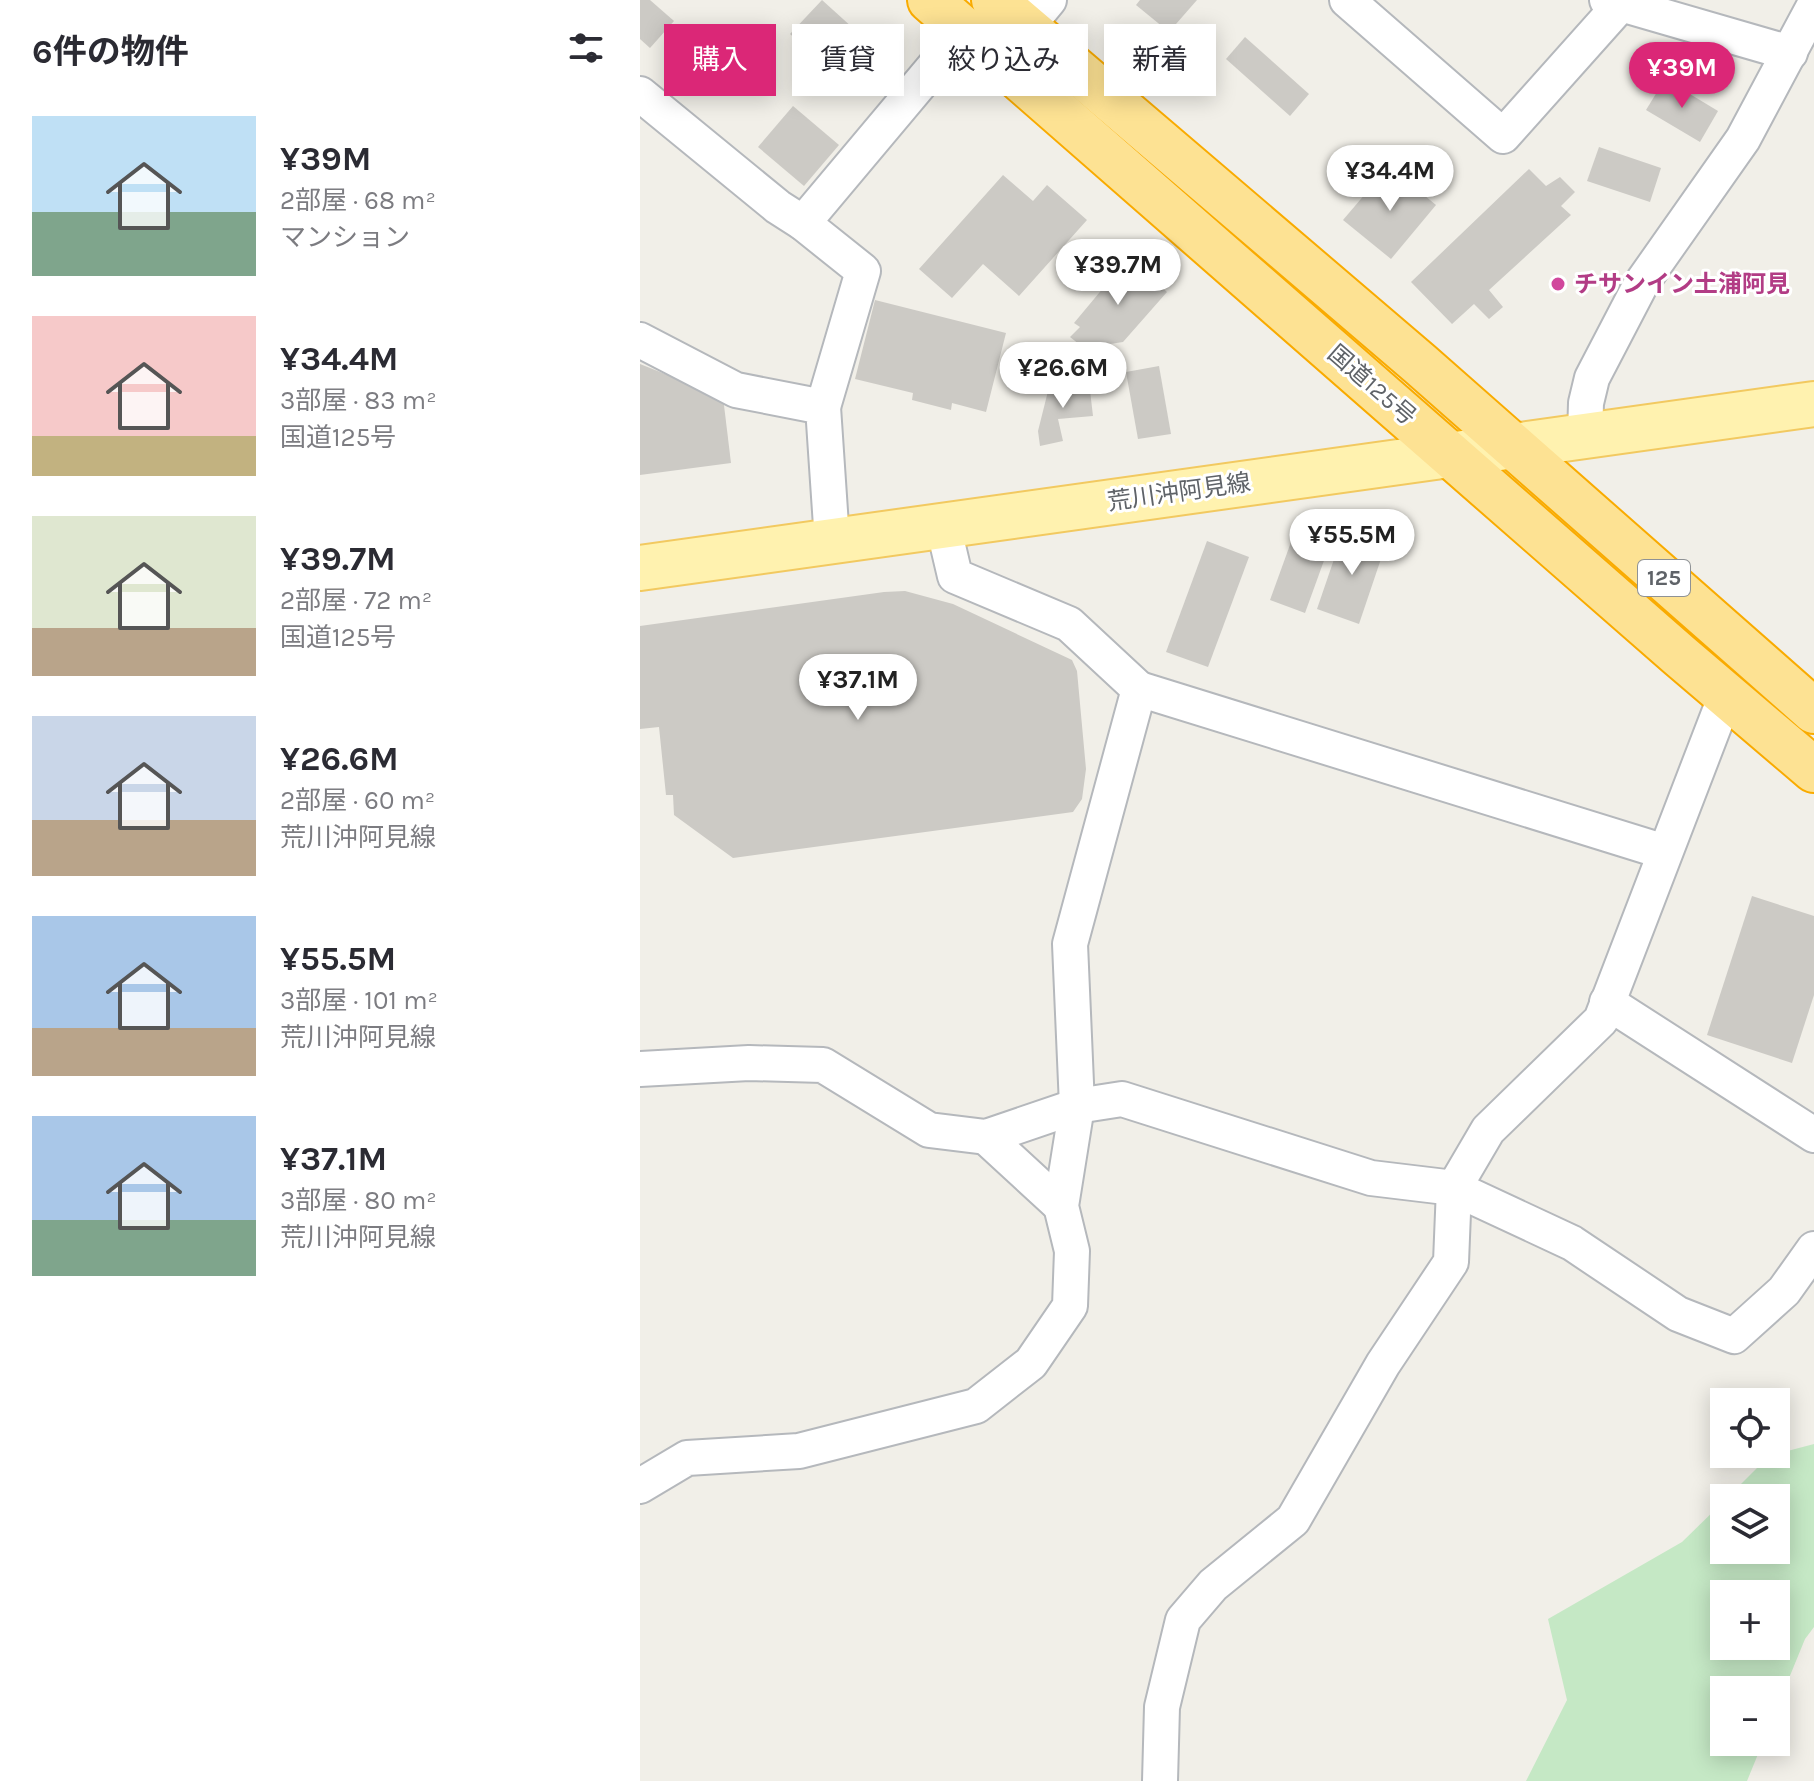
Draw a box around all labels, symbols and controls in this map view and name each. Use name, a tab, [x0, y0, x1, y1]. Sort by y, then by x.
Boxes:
chip: 購入	[664, 24, 776, 96]
chip: 賃貸	[792, 24, 904, 96]
chip: 絞り込み	[920, 24, 1088, 96]
chip: 新着	[1104, 24, 1216, 96]
icon: filters	[564, 26, 608, 70]
text: 6件の物件	[32, 32, 189, 72]
pin: ¥39M	[1635, 42, 1729, 110]
text: ¥39M	[1647, 52, 1717, 83]
text: ¥39M	[280, 139, 372, 179]
pin: ¥34.4M	[1325, 145, 1455, 213]
icon: home	[96, 148, 192, 244]
text: ¥34.4M	[1345, 155, 1435, 186]
text: 2部屋 · 68 m²	[280, 185, 436, 216]
text: マンション	[280, 222, 410, 253]
pin: ¥39.7M	[1053, 239, 1183, 307]
text: ¥39.7M	[1074, 249, 1162, 280]
place label: チサンイン土浦阿見	[1574, 270, 1790, 298]
marker: チサンイン土浦阿見	[1549, 275, 1567, 293]
text: ¥34.4M	[280, 339, 399, 379]
street label: 国道125号	[1322, 339, 1422, 431]
pin: ¥26.6M	[998, 342, 1128, 410]
icon: home	[96, 348, 192, 444]
text: ¥26.6M	[1018, 352, 1108, 383]
text: 3部屋 · 83 m²	[280, 385, 437, 416]
text: 国道125号	[280, 422, 396, 453]
street label: 荒川沖阿見線	[1106, 468, 1252, 516]
pin: ¥55.5M	[1287, 509, 1417, 577]
text: ¥55.5M	[1308, 519, 1396, 550]
text: ¥39.7M	[280, 539, 396, 579]
icon: home	[96, 548, 192, 644]
road number: 125	[1638, 560, 1690, 596]
text: 2部屋 · 72 m²	[280, 585, 432, 616]
text: 国道125号	[280, 622, 396, 653]
pin: ¥37.1M	[793, 654, 923, 722]
text: ¥37.1M	[817, 664, 899, 695]
text: ¥26.6M	[280, 739, 399, 779]
icon: home	[96, 748, 192, 844]
text: 2部屋 · 60 m²	[280, 785, 435, 816]
text: 荒川沖阿見線	[280, 822, 436, 853]
text: ¥55.5M	[280, 939, 396, 979]
icon: home	[96, 948, 192, 1044]
text: 3部屋 · 101 m²	[280, 985, 438, 1016]
text: 荒川沖阿見線	[280, 1022, 436, 1053]
text: ¥37.1M	[280, 1139, 387, 1179]
icon: home	[96, 1148, 192, 1244]
text: 3部屋 · 80 m²	[280, 1185, 437, 1216]
text: 荒川沖阿見線	[280, 1222, 436, 1253]
map controls	[1710, 1388, 1790, 1756]
button: locate	[1710, 1388, 1790, 1468]
button: layers	[1710, 1484, 1790, 1564]
button: +	[1710, 1580, 1790, 1660]
button: −	[1710, 1676, 1790, 1756]

